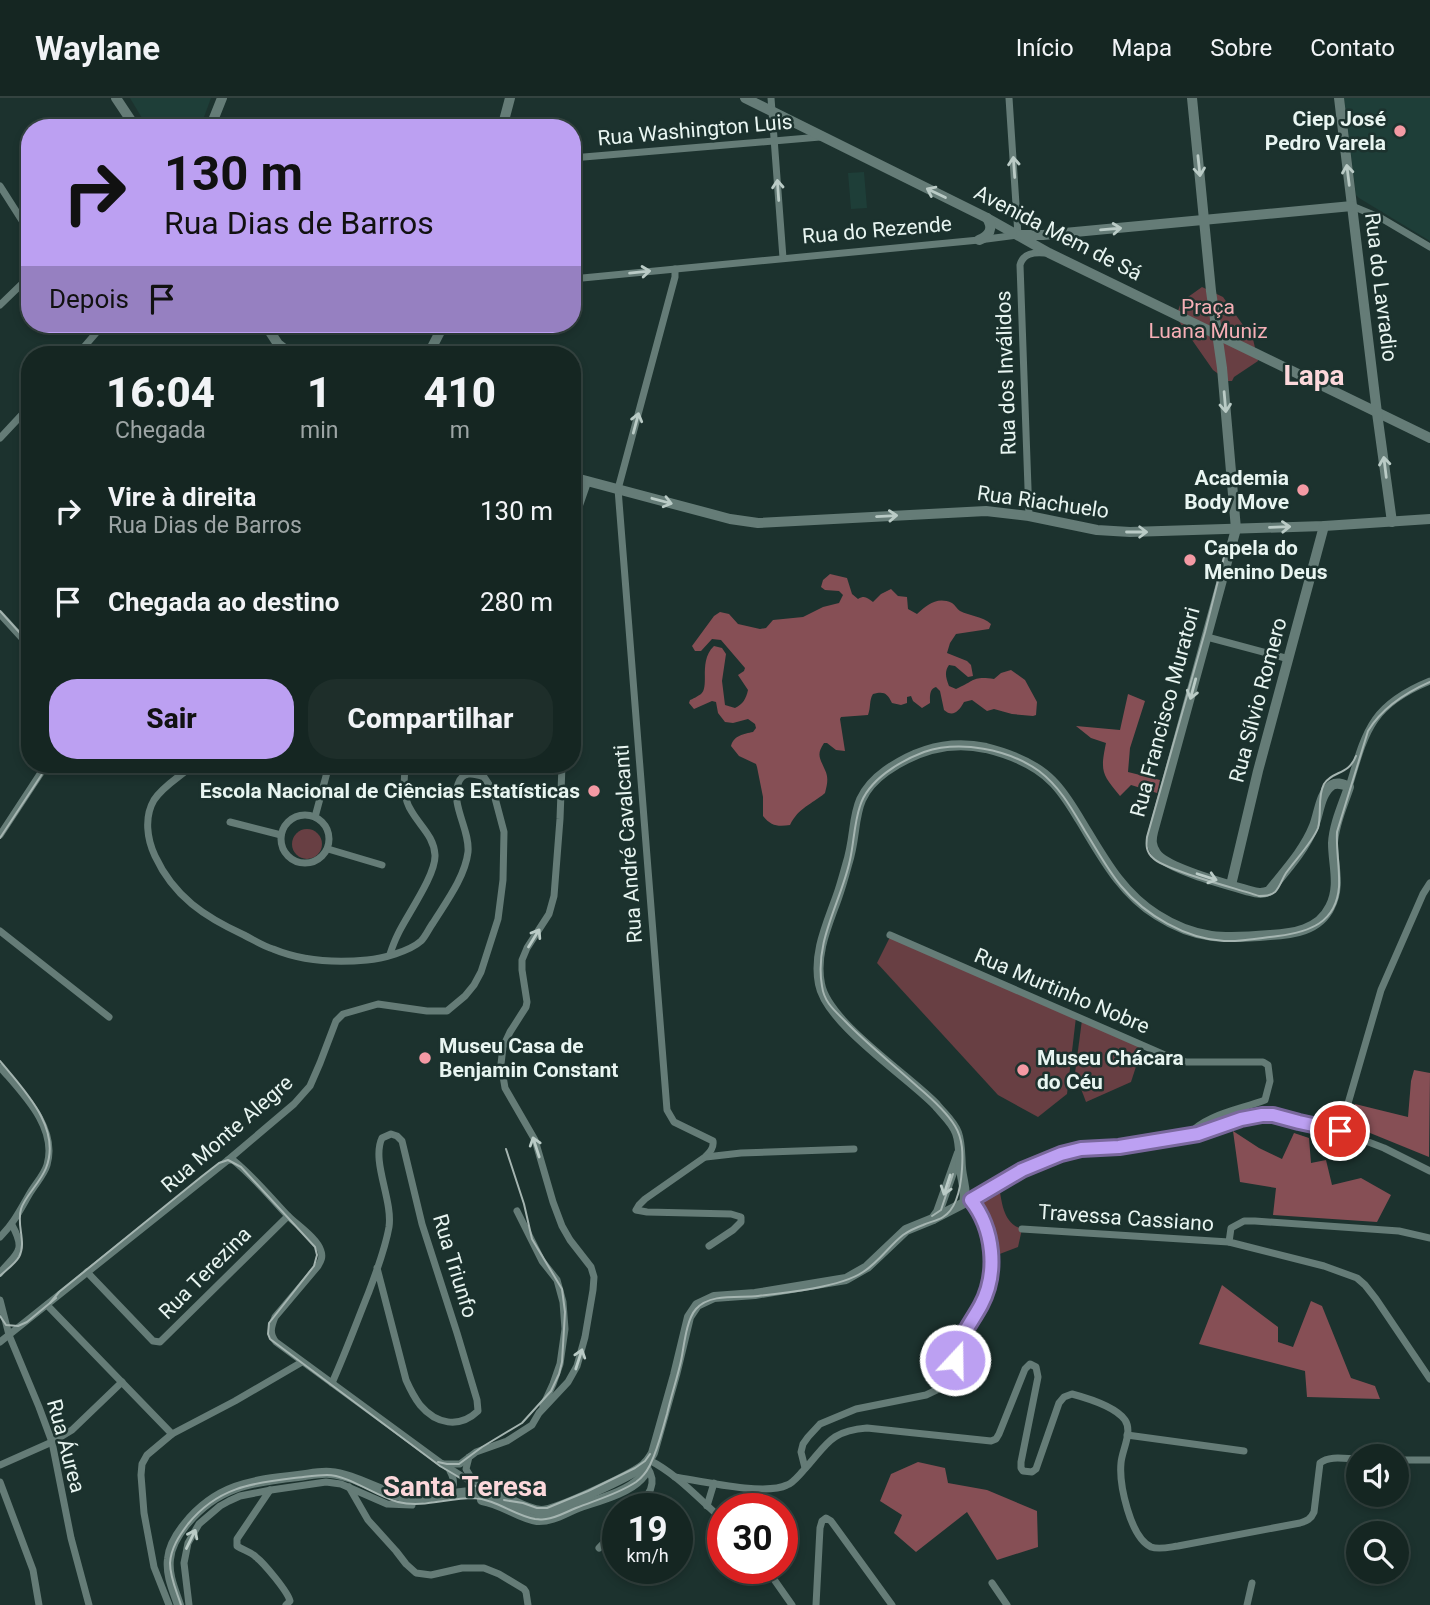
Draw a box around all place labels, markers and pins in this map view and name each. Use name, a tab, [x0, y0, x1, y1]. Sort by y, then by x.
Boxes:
place label: Ciep José Pedro Varela	[1265, 107, 1386, 155]
marker: Ciep José Pedro Varela	[1392, 123, 1408, 139]
place label: Academia Body Move	[1184, 466, 1289, 514]
marker: Academia Body Move	[1295, 482, 1311, 498]
place label: Capela do Menino Deus	[1204, 536, 1328, 584]
marker: Capela do Menino Deus	[1182, 552, 1198, 568]
place label: Escola Nacional de Ciências Estatísticas	[200, 779, 580, 803]
marker: Escola Nacional de Ciências Estatísticas	[586, 783, 602, 799]
place label: Museu Casa de Benjamin Constant	[439, 1034, 618, 1082]
place label: Museu Chácara do Céu	[1037, 1046, 1184, 1094]
marker: Museu Casa de Benjamin Constant	[417, 1050, 433, 1066]
marker: Museu Chácara do Céu	[1015, 1062, 1031, 1078]
pin	[1310, 1101, 1370, 1161]

